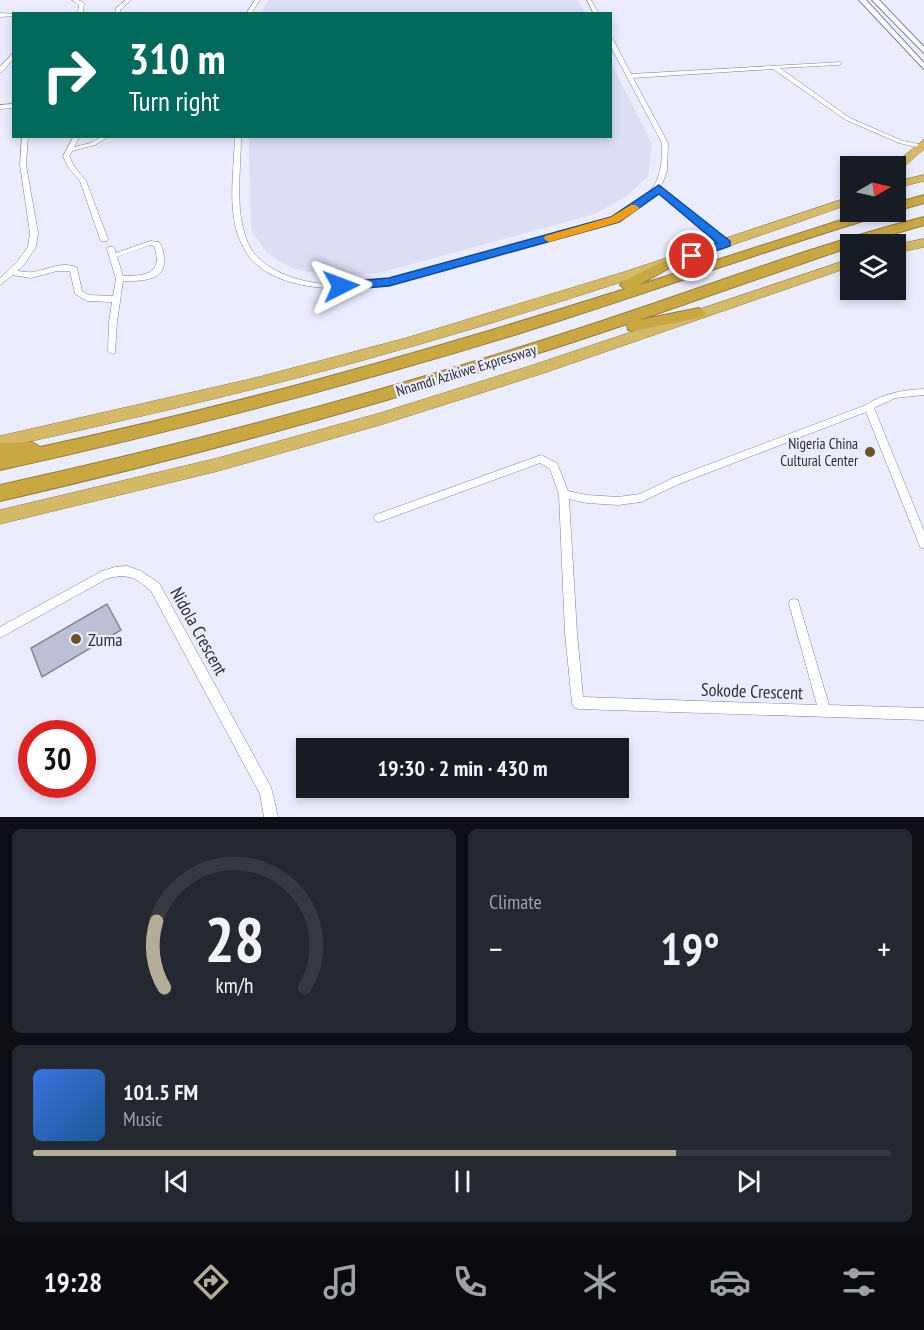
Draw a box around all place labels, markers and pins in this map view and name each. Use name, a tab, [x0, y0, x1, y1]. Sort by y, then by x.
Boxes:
pin	[666, 230, 717, 281]
place label: Nigeria China Cultural Center	[780, 434, 859, 470]
marker: Nigeria China Cultural Center	[863, 445, 877, 459]
place label: Zuma	[88, 628, 122, 651]
marker: Zuma	[69, 632, 83, 646]

